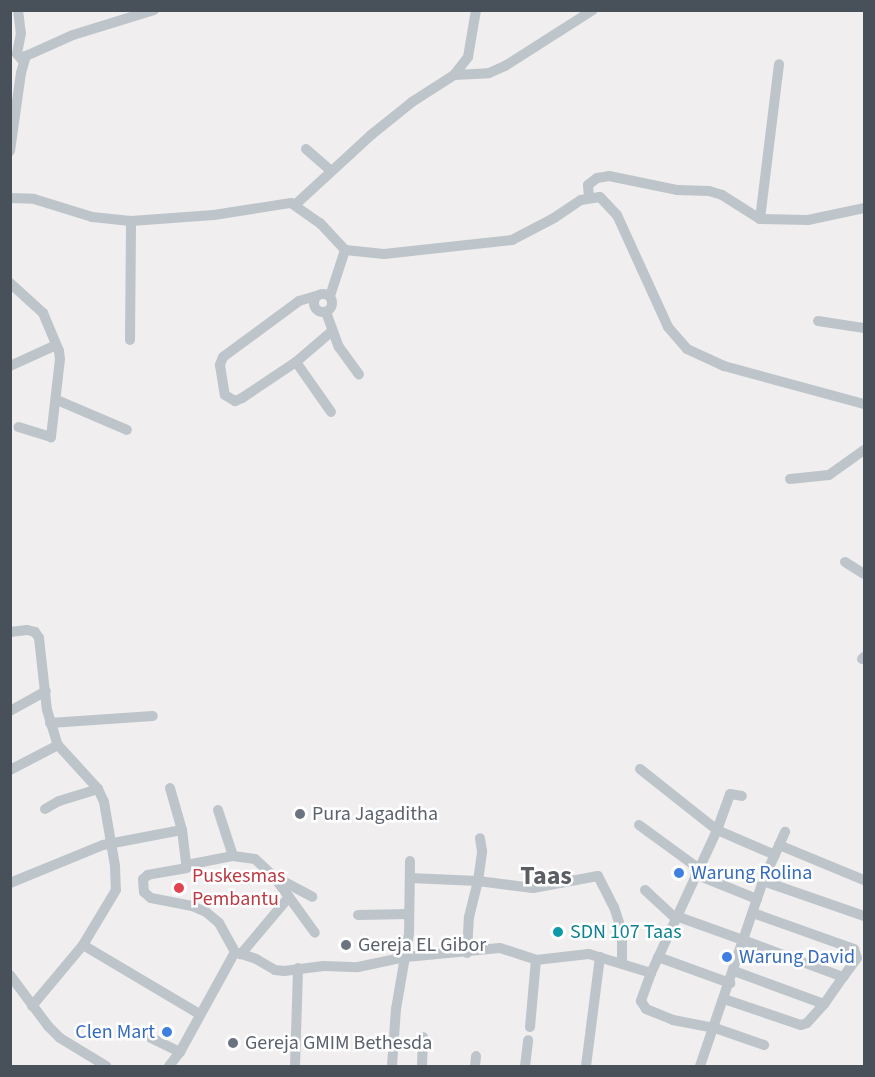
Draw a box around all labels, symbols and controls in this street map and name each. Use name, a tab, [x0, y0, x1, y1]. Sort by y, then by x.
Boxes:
place label: Pura Jagaditha	[312, 802, 438, 826]
marker: Pura Jagaditha	[293, 807, 307, 821]
district label: Taas	[520, 860, 572, 892]
place label: Warung Rolina	[691, 861, 812, 885]
place label: Puskesmas Pembantu	[192, 864, 285, 911]
marker: Warung Rolina	[672, 866, 686, 880]
marker: Puskesmas Pembantu	[170, 879, 188, 897]
place label: SDN 107 Taas	[570, 920, 682, 944]
marker: SDN 107 Taas	[551, 925, 565, 939]
place label: Gereja EL Gibor	[358, 933, 486, 957]
marker: Gereja EL Gibor	[339, 938, 353, 952]
place label: Warung David	[739, 945, 855, 969]
marker: Warung David	[720, 950, 734, 964]
place label: Clen Mart	[75, 1020, 155, 1044]
marker: Clen Mart	[160, 1025, 174, 1039]
place label: Gereja GMIM Bethesda	[245, 1031, 432, 1055]
marker: Gereja GMIM Bethesda	[226, 1036, 240, 1050]

